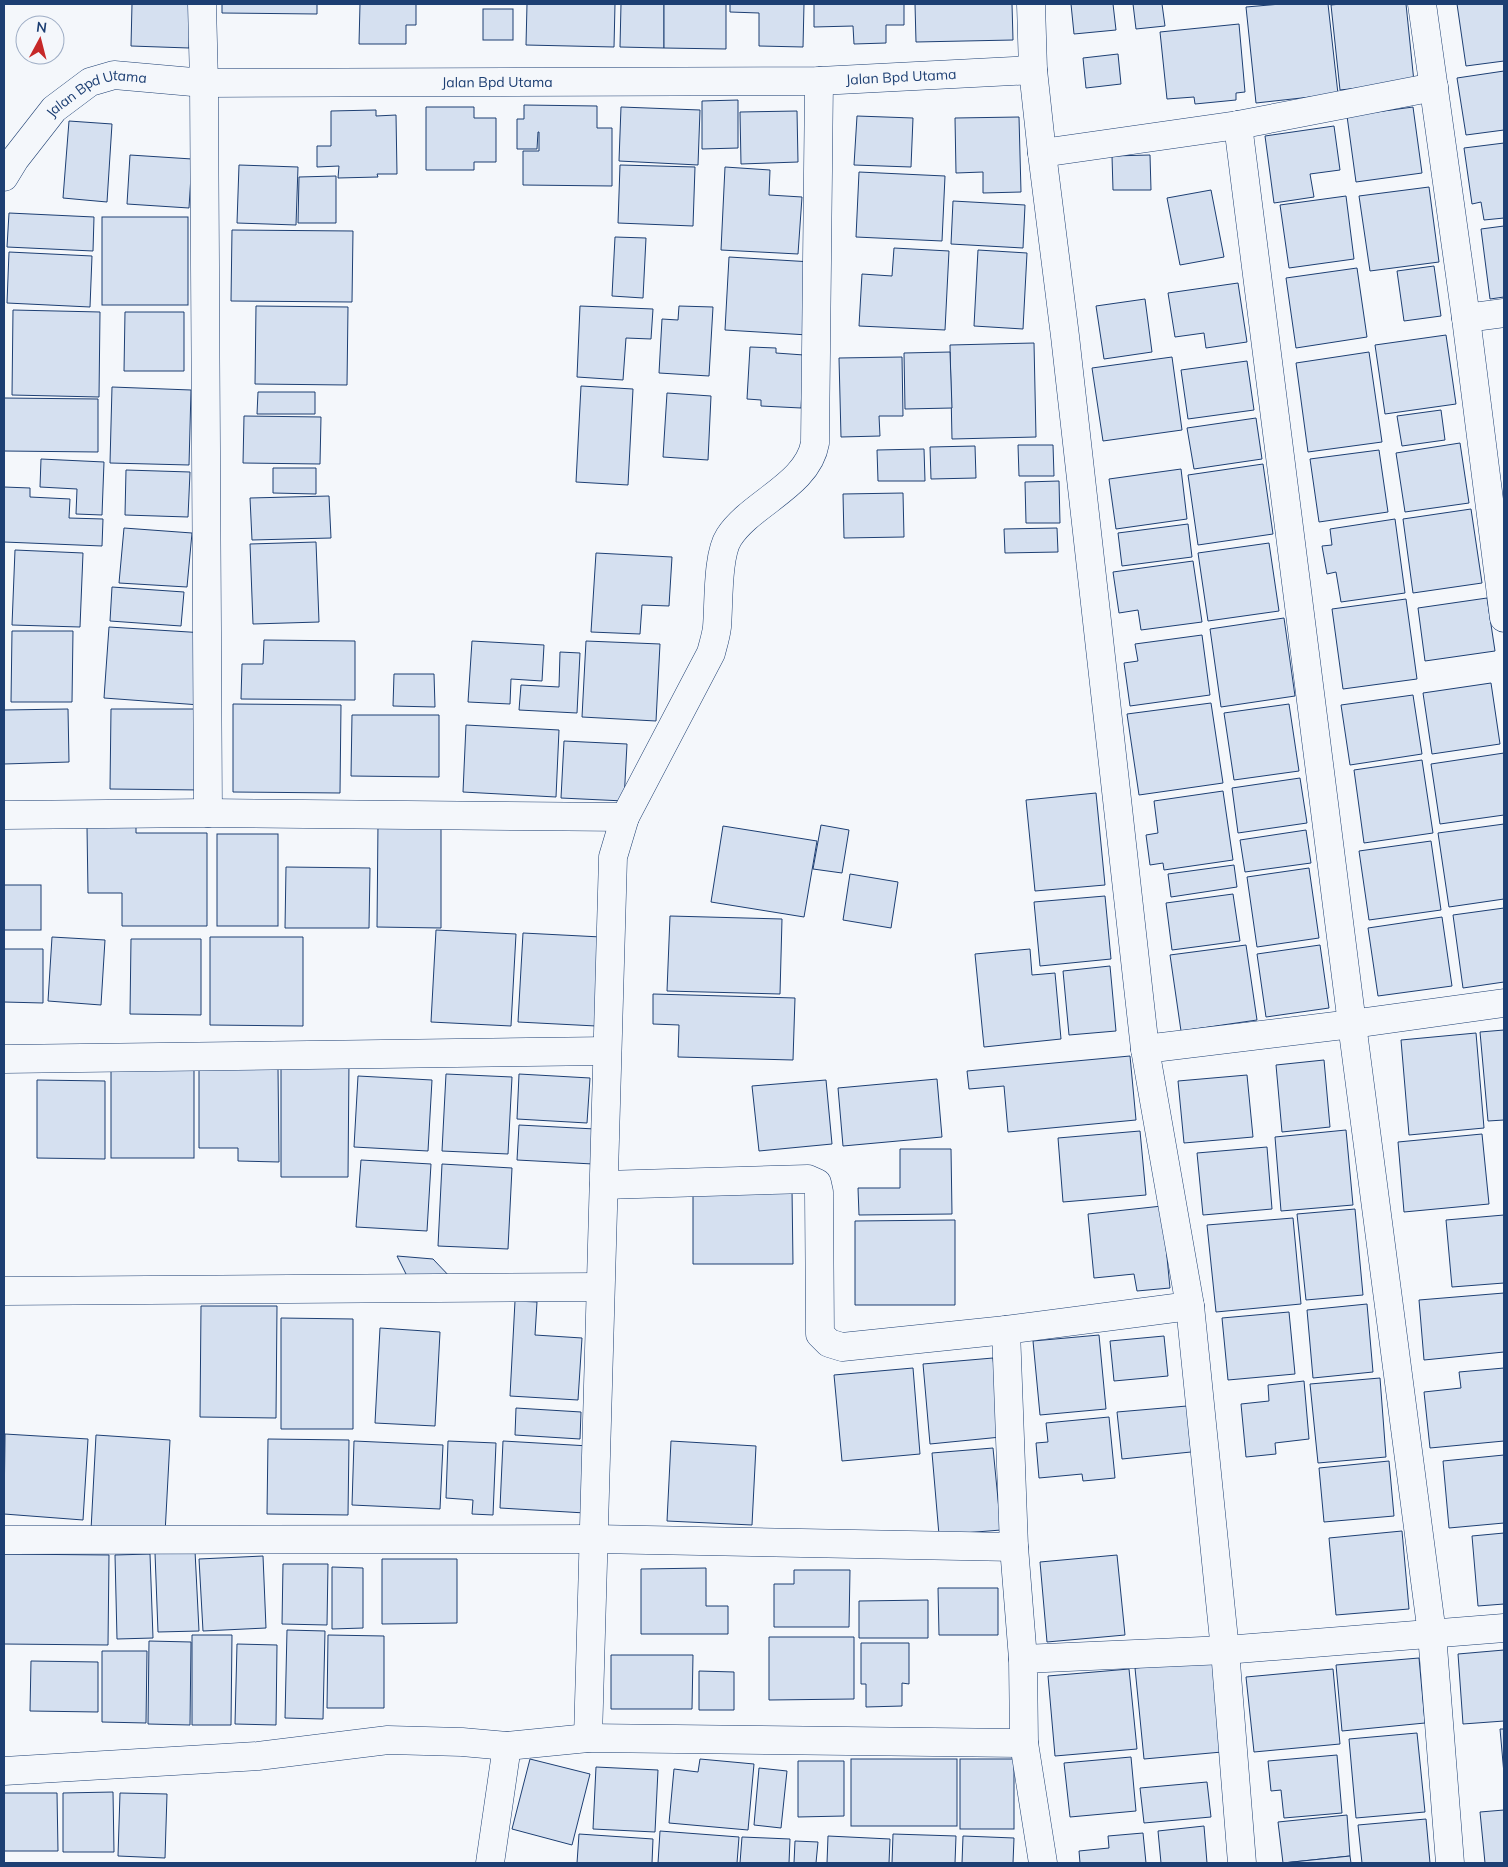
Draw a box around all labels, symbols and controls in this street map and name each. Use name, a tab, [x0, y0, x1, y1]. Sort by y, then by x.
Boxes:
north arrow	[15, 15, 65, 65]
text: N	[35, 18, 48, 37]
street label: Jalan Bpd Utama	[845, 65, 957, 89]
street label: Jalan Bpd Utama	[42, 66, 148, 121]
street label: Jalan Bpd Utama	[442, 73, 553, 91]

